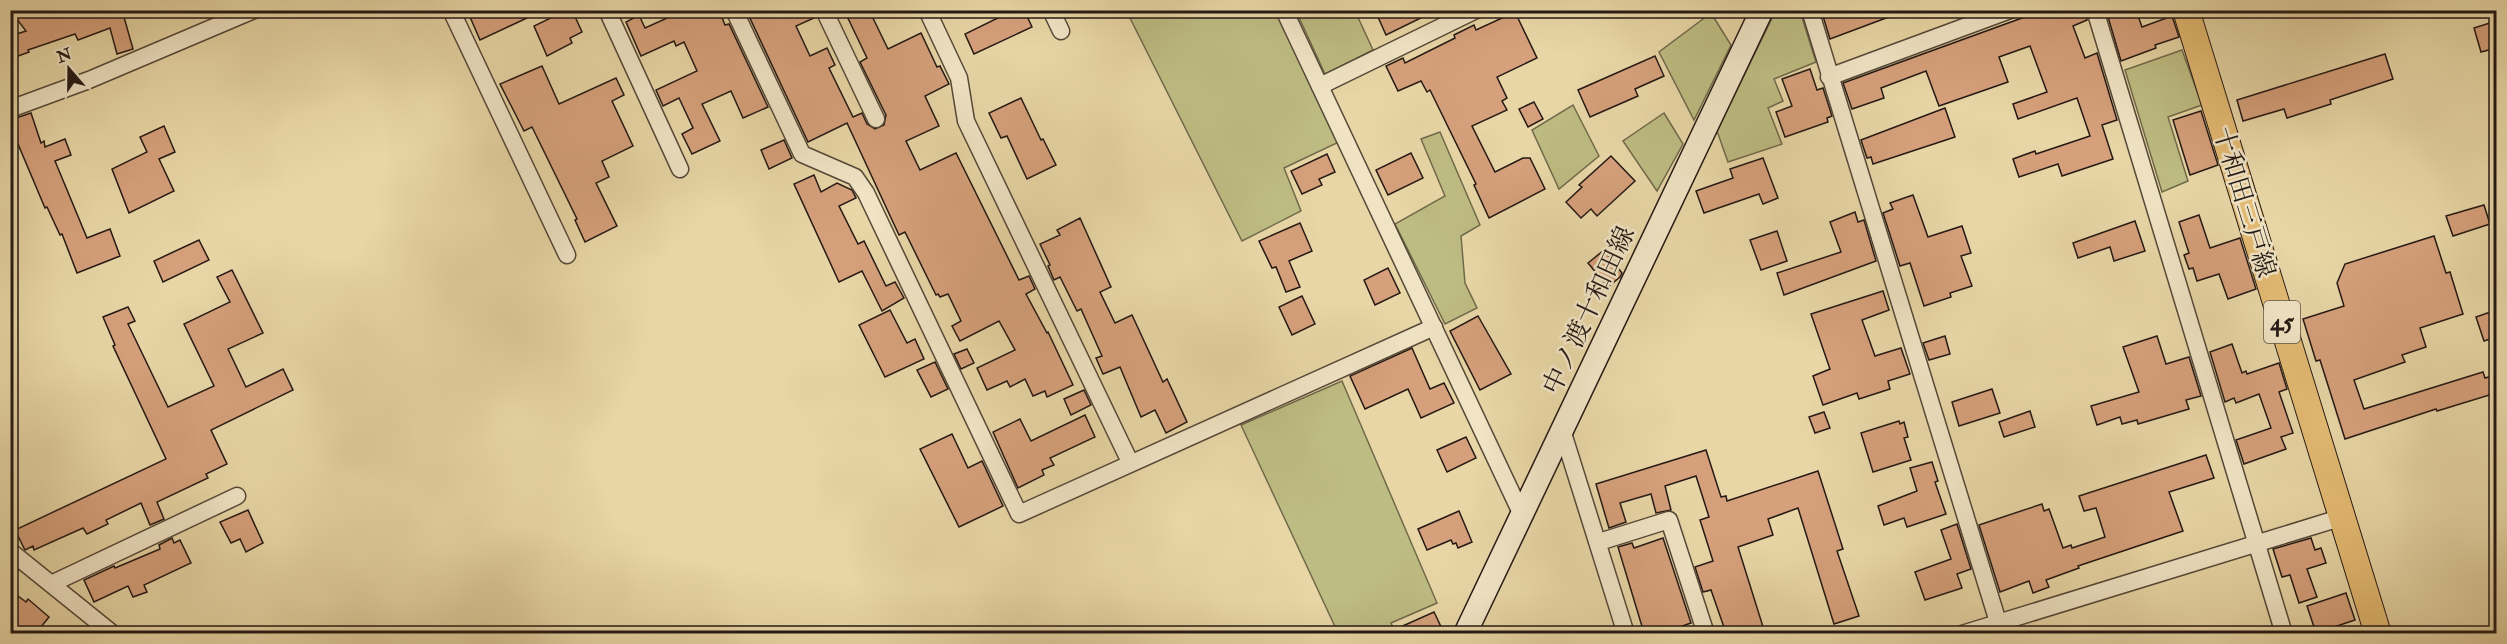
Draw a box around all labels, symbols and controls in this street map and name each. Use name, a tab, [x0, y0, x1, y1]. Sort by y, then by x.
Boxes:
north arrow	[39, 39, 99, 99]
text: N	[53, 44, 75, 68]
street label: 十和田三戸線	[2206, 123, 2282, 282]
street label: 中ノ渡十和田線	[1536, 221, 1642, 400]
road number: 45	[2264, 301, 2300, 343]

